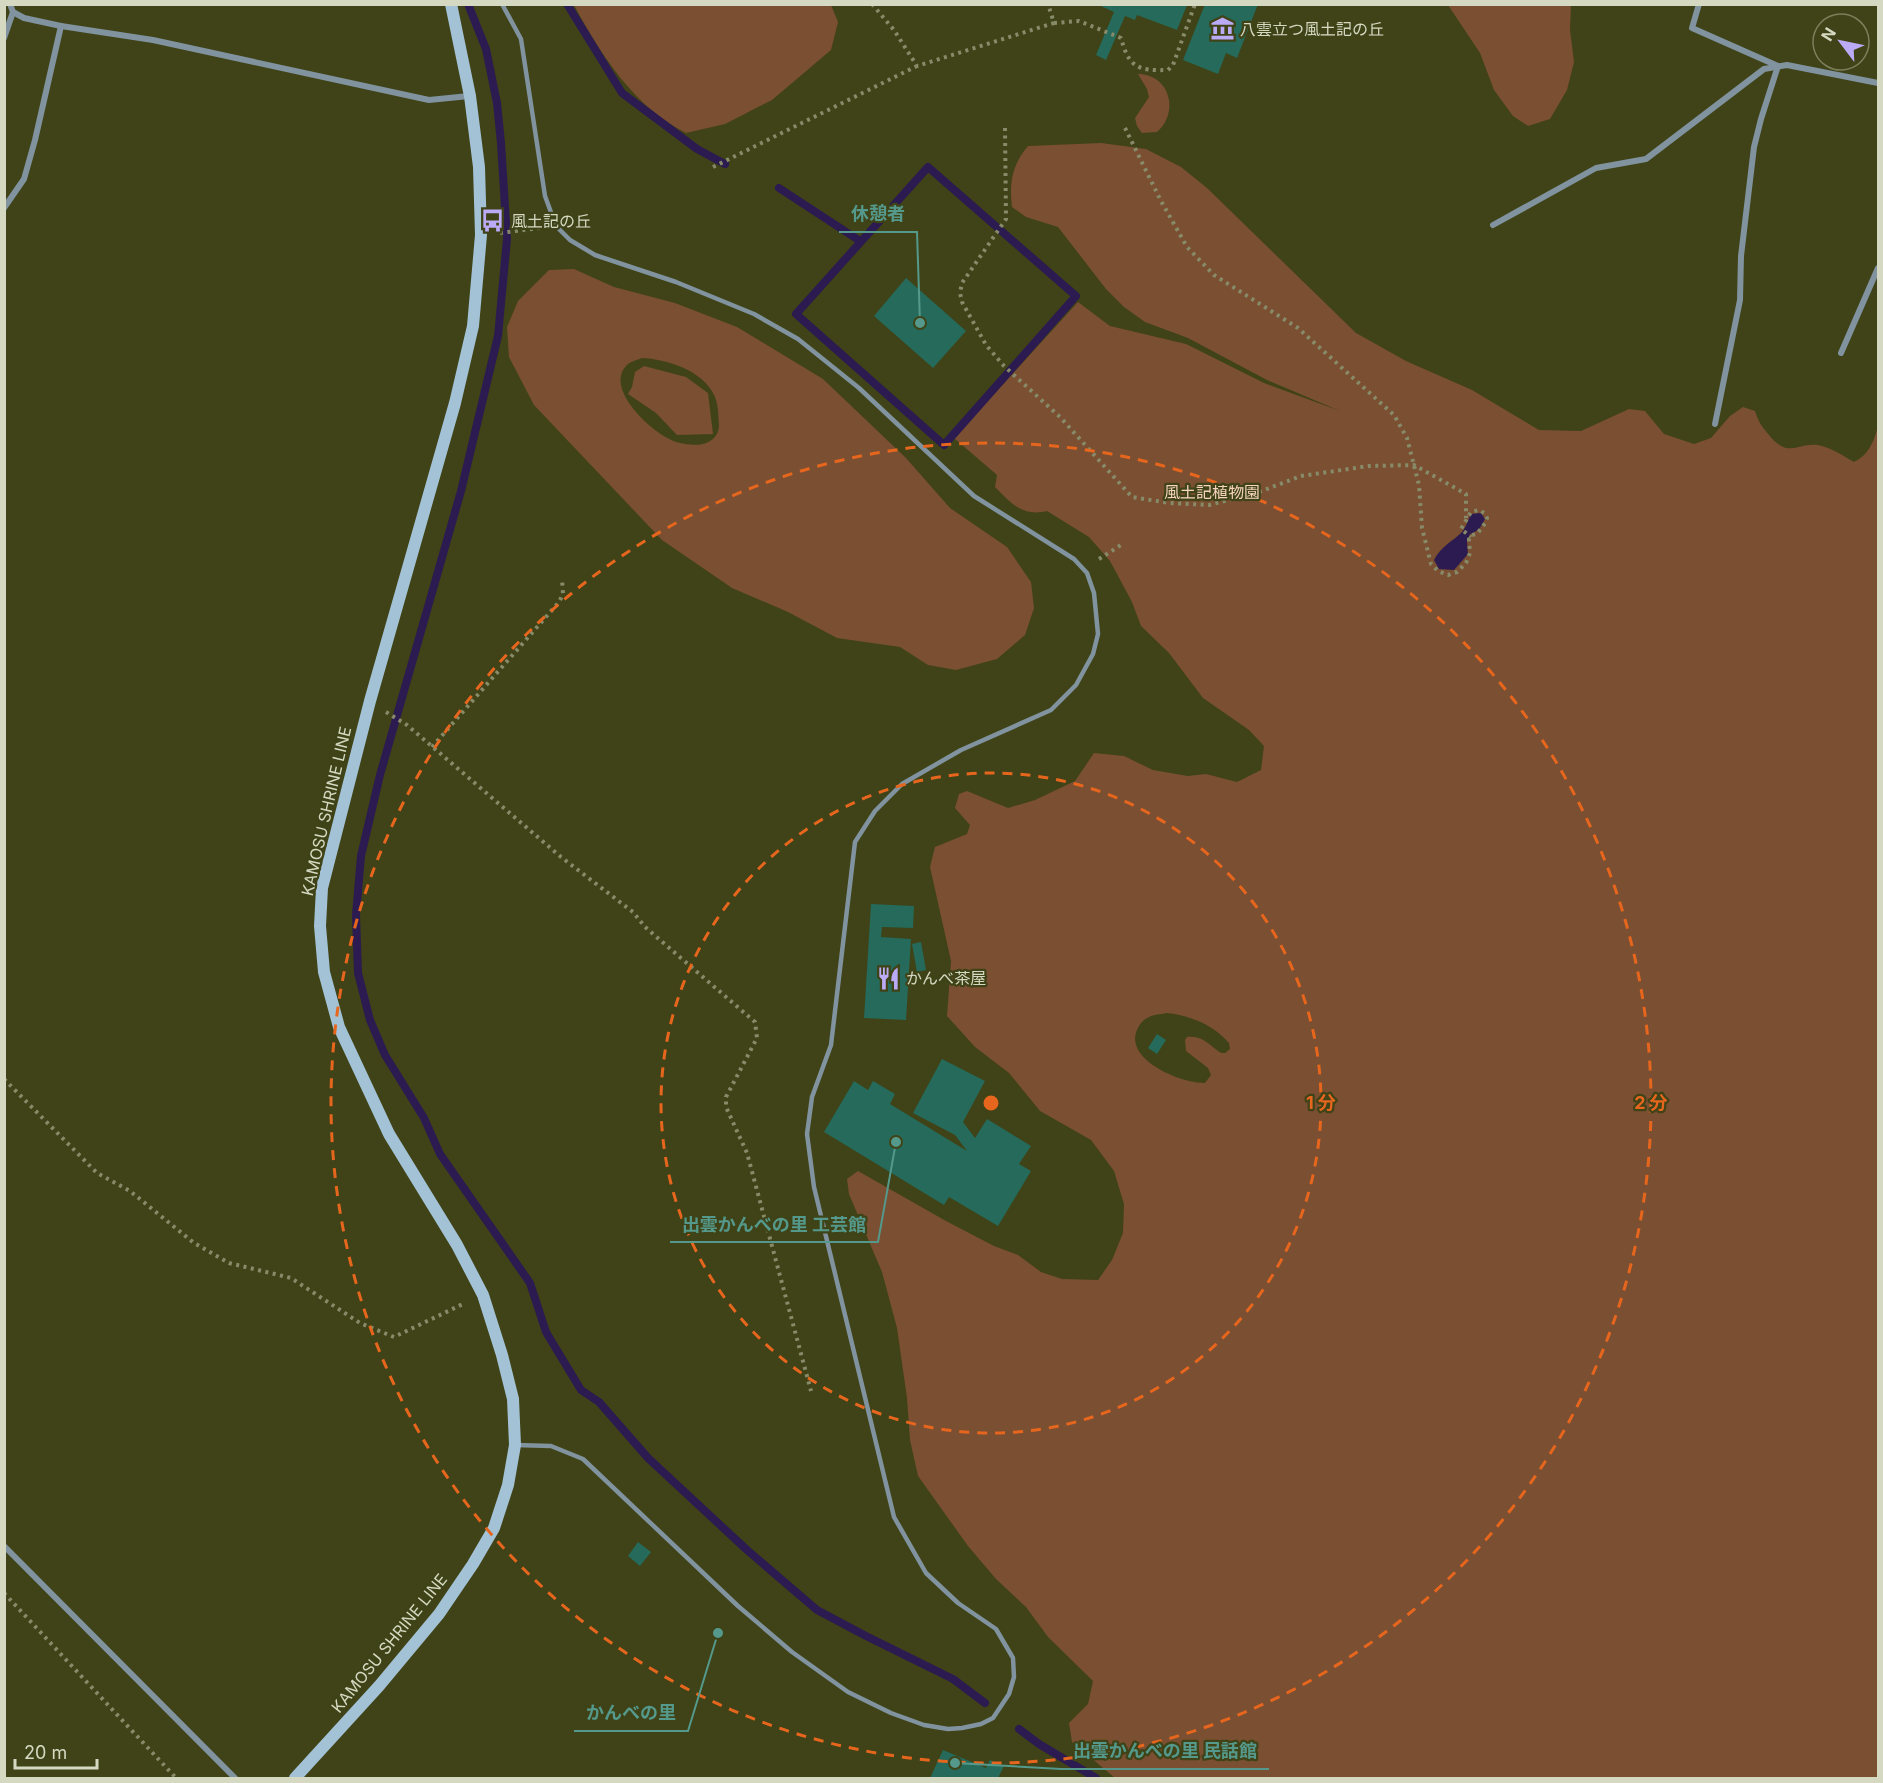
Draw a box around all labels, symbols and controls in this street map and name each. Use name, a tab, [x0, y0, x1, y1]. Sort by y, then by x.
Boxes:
north arrow	[1811, 12, 1871, 72]
museum icon: 八雲立つ風土記の丘	[1209, 16, 1235, 42]
place label: 八雲立つ風土記の丘	[1240, 19, 1384, 39]
text: N	[1817, 24, 1840, 45]
callout: 休憩者	[839, 196, 917, 232]
text: 休憩者	[851, 203, 905, 224]
bus stop icon: 風土記の丘	[480, 208, 506, 234]
place label: 風土記の丘	[511, 211, 591, 231]
park label: 風土記植物園	[1164, 482, 1260, 502]
street label: KAMOSU SHRINE LINE	[297, 724, 355, 898]
restaurant icon: かんべ茶屋	[875, 965, 901, 991]
place label: かんべ茶屋	[906, 968, 986, 988]
text: 1 分	[1306, 1092, 1336, 1113]
text: 2 分	[1634, 1092, 1668, 1113]
centre of rings	[981, 1093, 1001, 1113]
callout: 出雲かんべの里 工芸館	[670, 1206, 878, 1242]
text: 出雲かんべの里 工芸館	[682, 1214, 866, 1235]
street label: KAMOSU SHRINE LINE	[327, 1569, 451, 1717]
callout: かんべの里	[574, 1695, 688, 1731]
text: かんべの里	[586, 1702, 676, 1723]
scale bar	[15, 1732, 98, 1770]
callout: 出雲かんべの里 民話館	[1061, 1733, 1269, 1769]
text: 出雲かんべの里 民話館	[1073, 1740, 1257, 1761]
text: 20 m	[24, 1742, 67, 1763]

